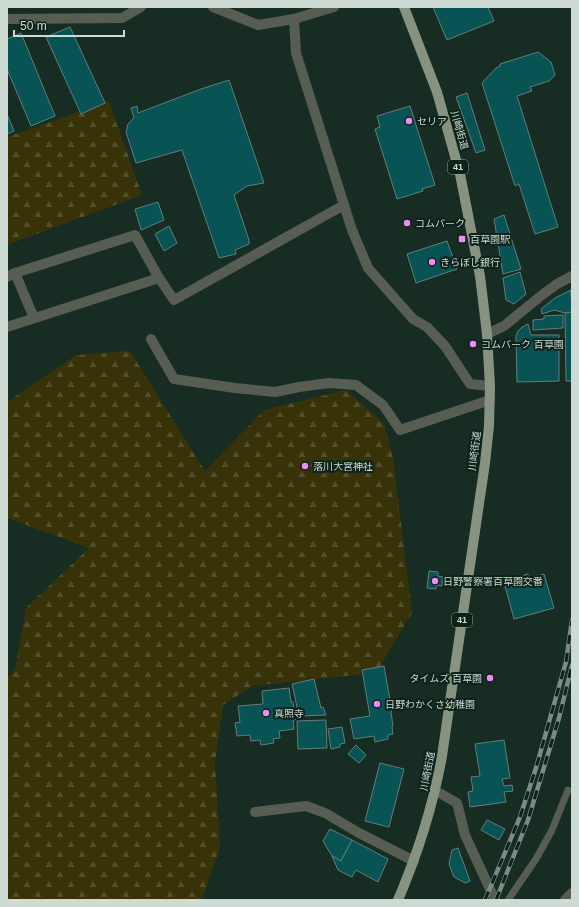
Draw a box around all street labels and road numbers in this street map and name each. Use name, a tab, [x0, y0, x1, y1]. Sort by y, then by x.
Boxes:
street label: 川崎街道	[449, 109, 470, 151]
road number: 41	[448, 160, 468, 174]
street label: 川崎街道	[467, 431, 482, 472]
road number: 41	[452, 613, 472, 627]
street label: 川崎街道	[418, 750, 437, 792]

